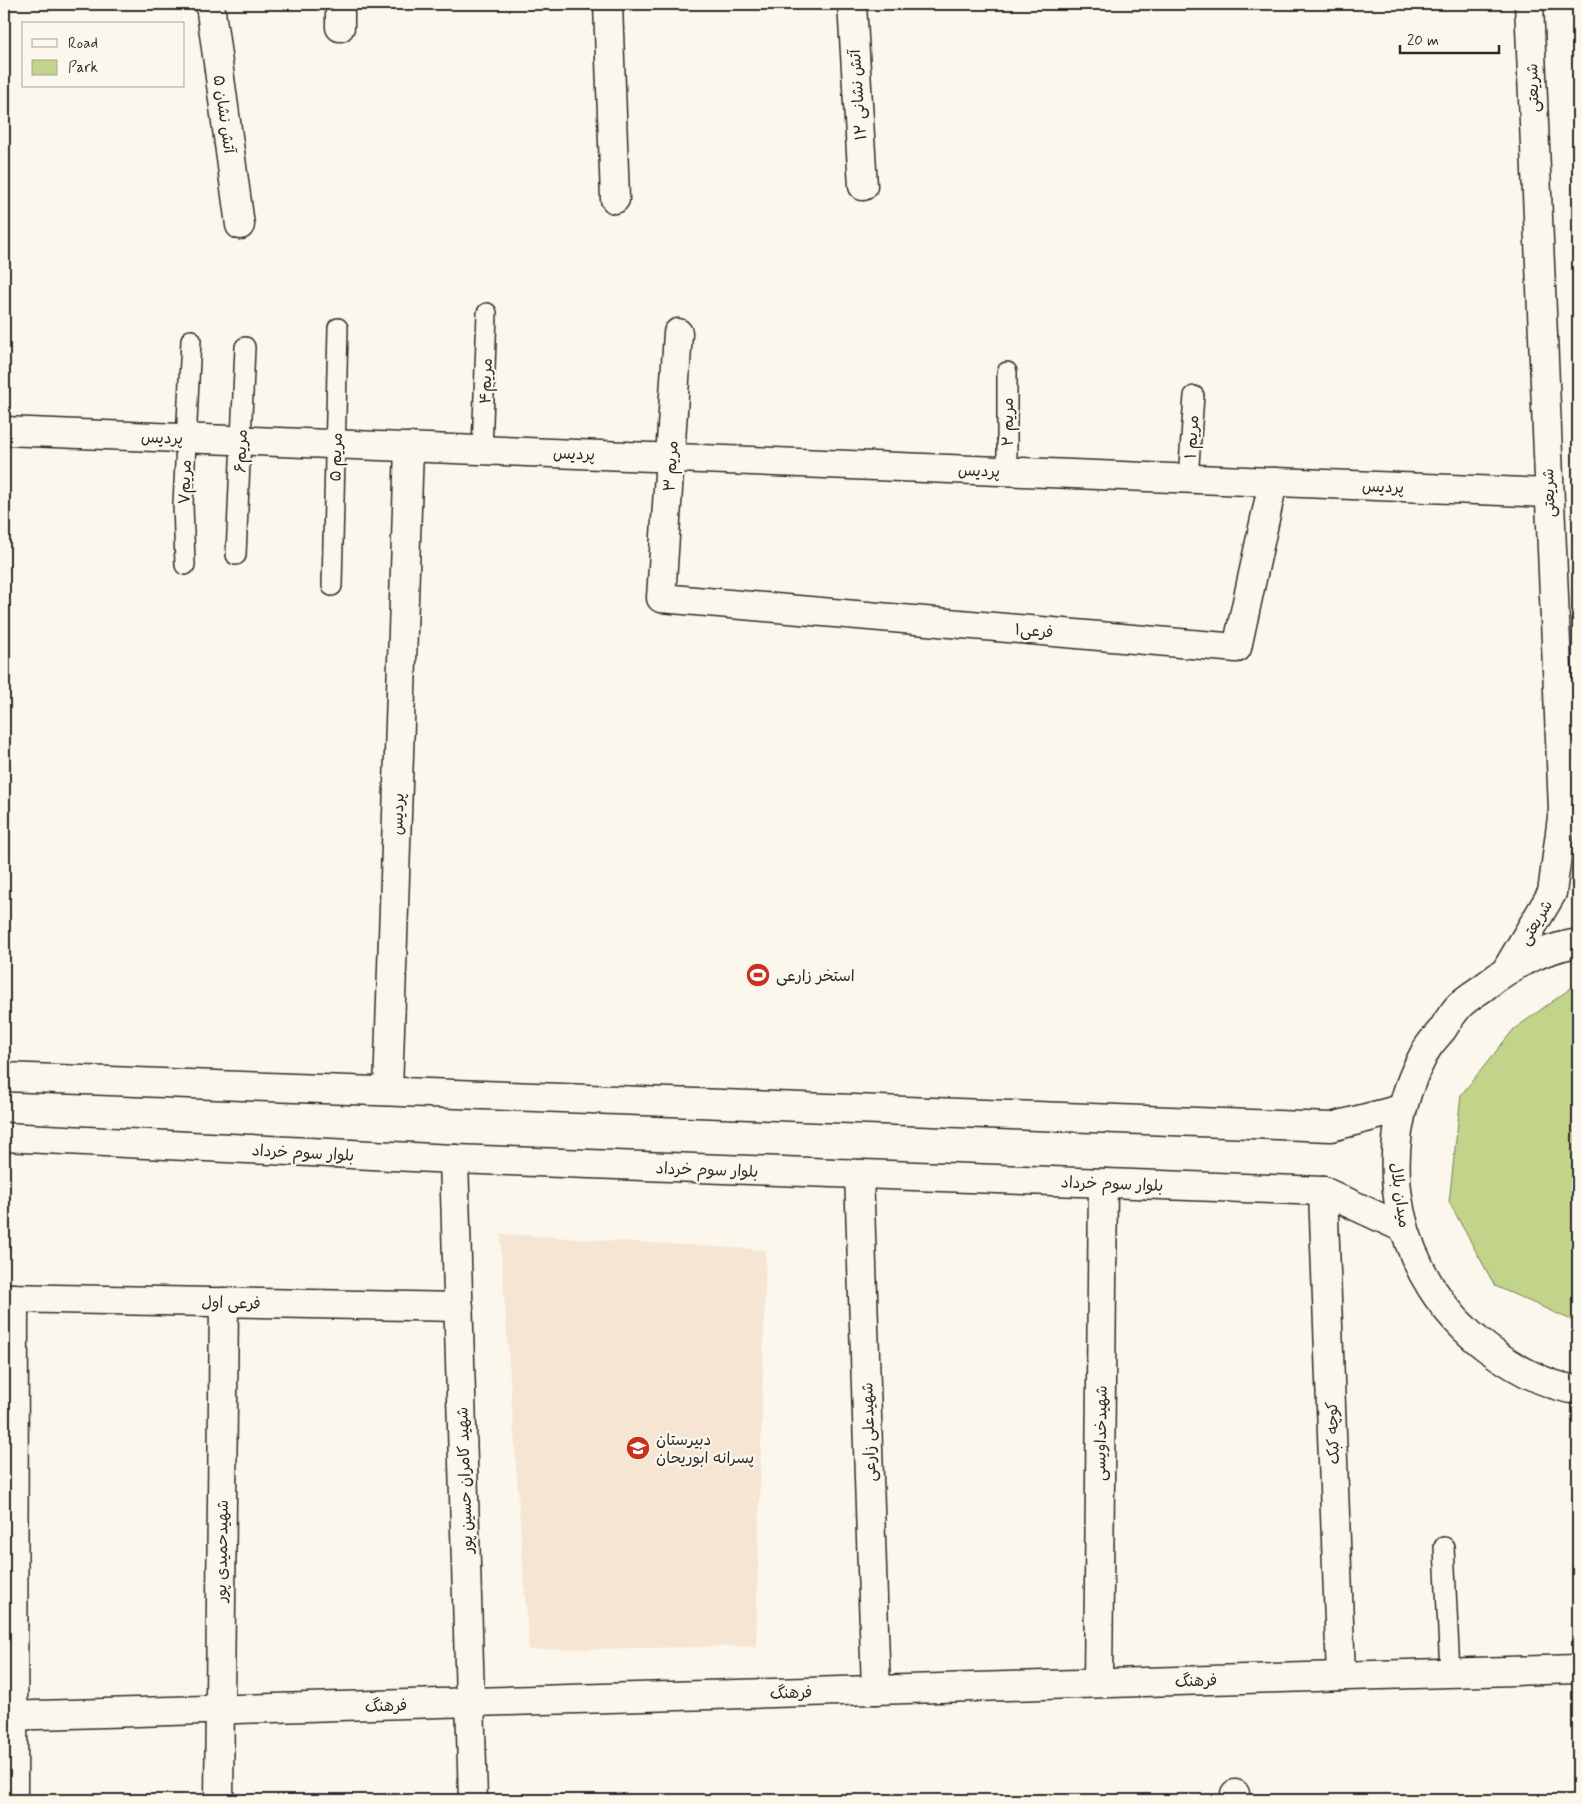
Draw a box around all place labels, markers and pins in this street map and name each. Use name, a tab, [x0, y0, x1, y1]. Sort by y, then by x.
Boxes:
sports icon: استخر زارعی	[745, 962, 771, 988]
place label: استخر زارعی	[776, 966, 855, 987]
place label: دبیرستان پسرانه ابوریحان	[656, 1430, 754, 1469]
school or university icon: دبیرستان پسرانه ابوریحان	[625, 1435, 651, 1461]

